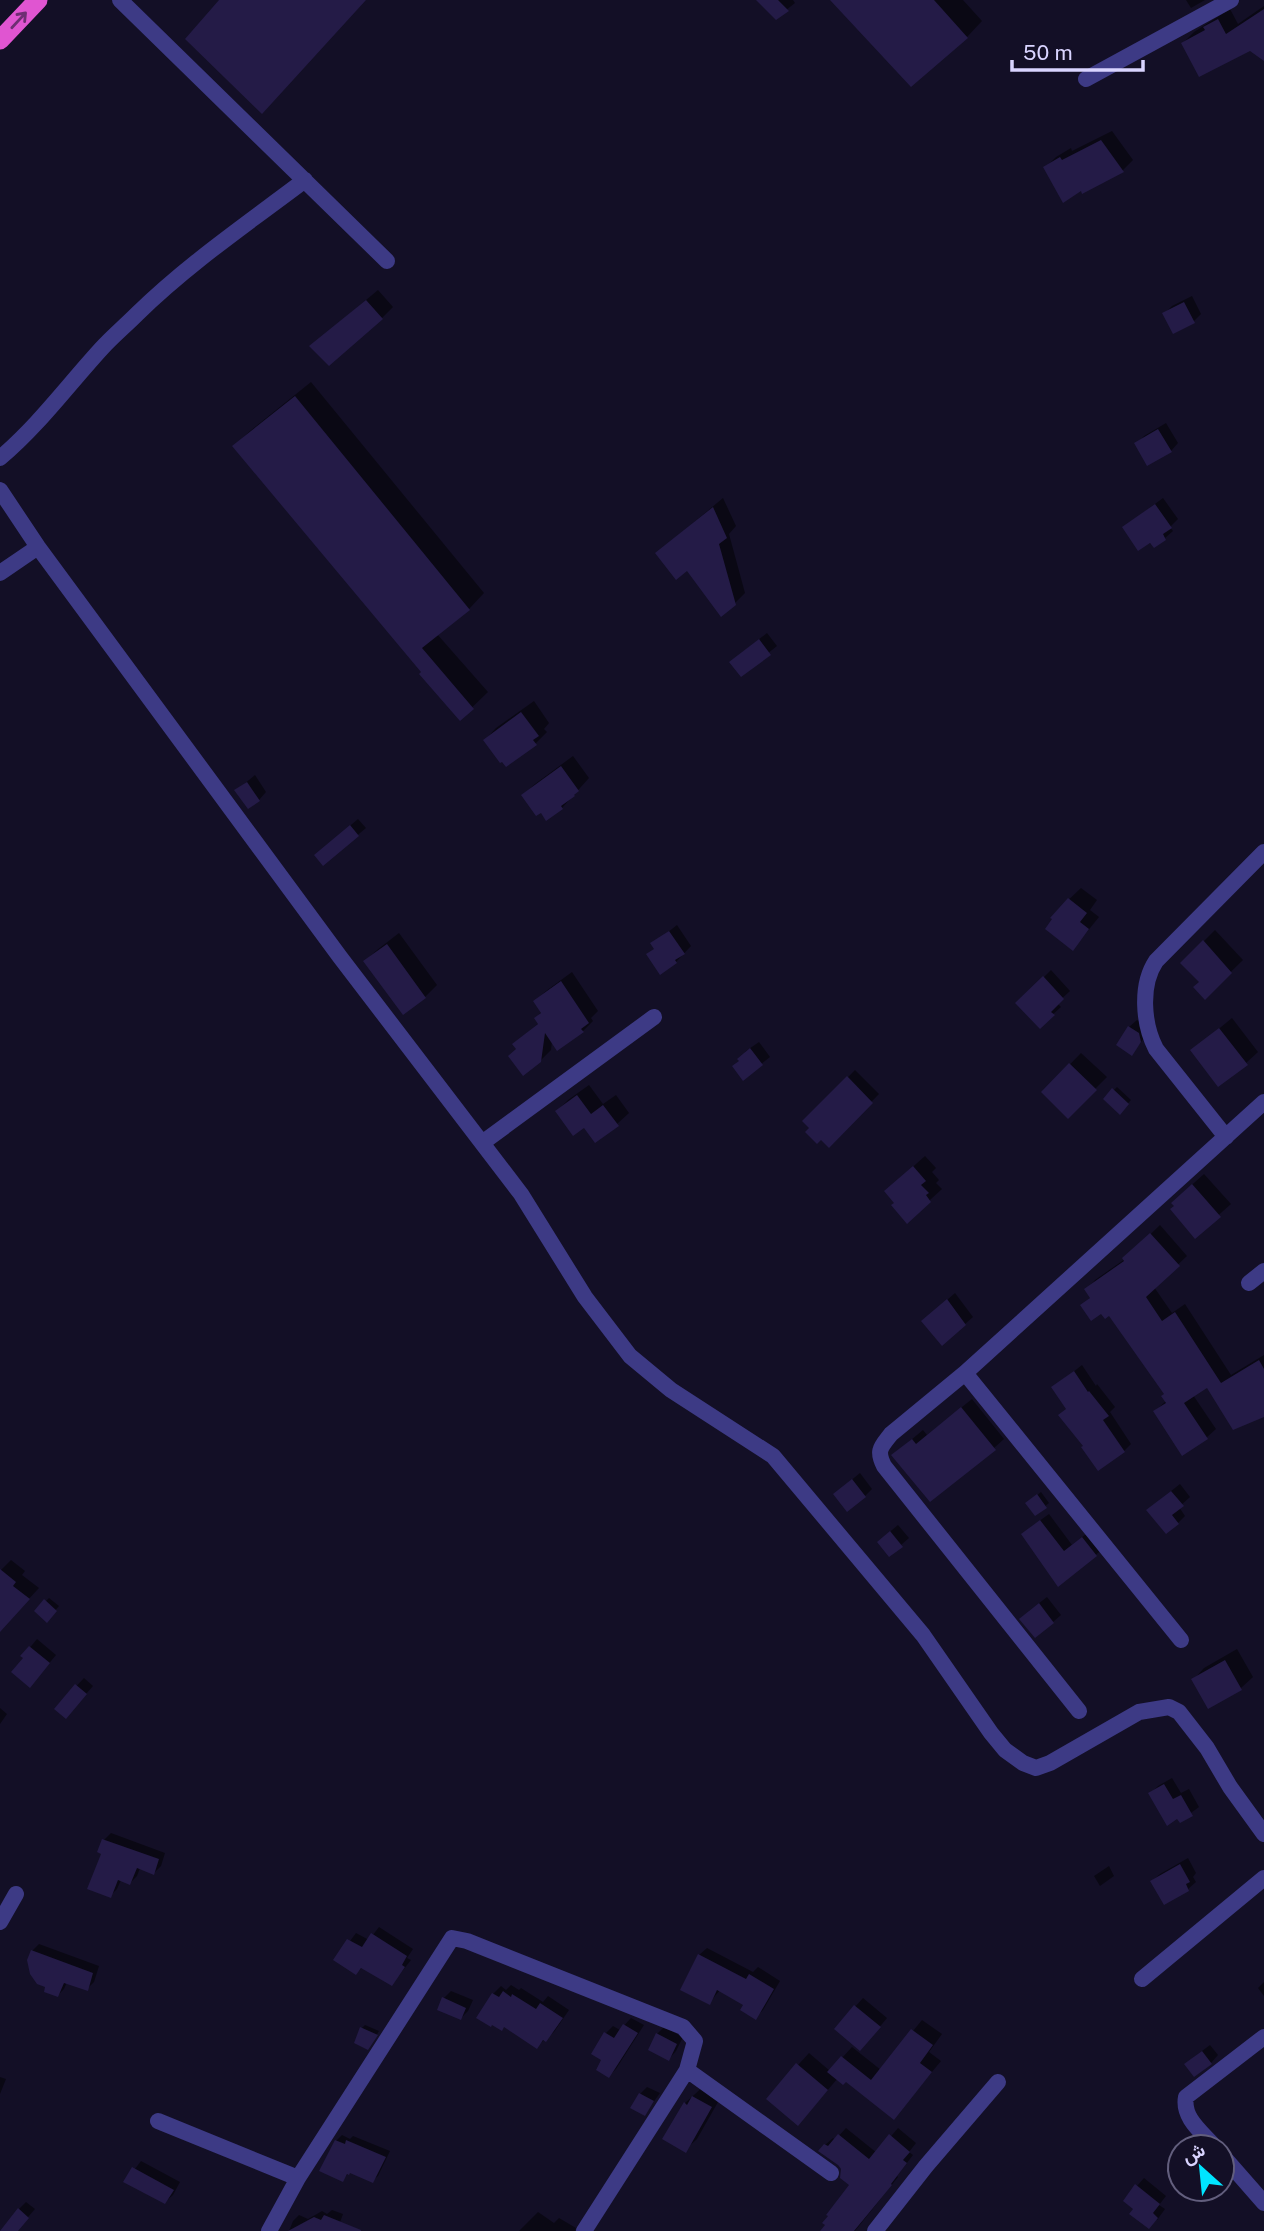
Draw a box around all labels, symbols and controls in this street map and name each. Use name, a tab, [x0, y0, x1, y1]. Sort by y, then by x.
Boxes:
one-way arrow	[10, 12, 27, 29]
scale bar	[1012, 28, 1143, 72]
text: 50 m	[1023, 40, 1073, 65]
north arrow	[1166, 2133, 1236, 2203]
text: ش	[1178, 2138, 1209, 2169]

